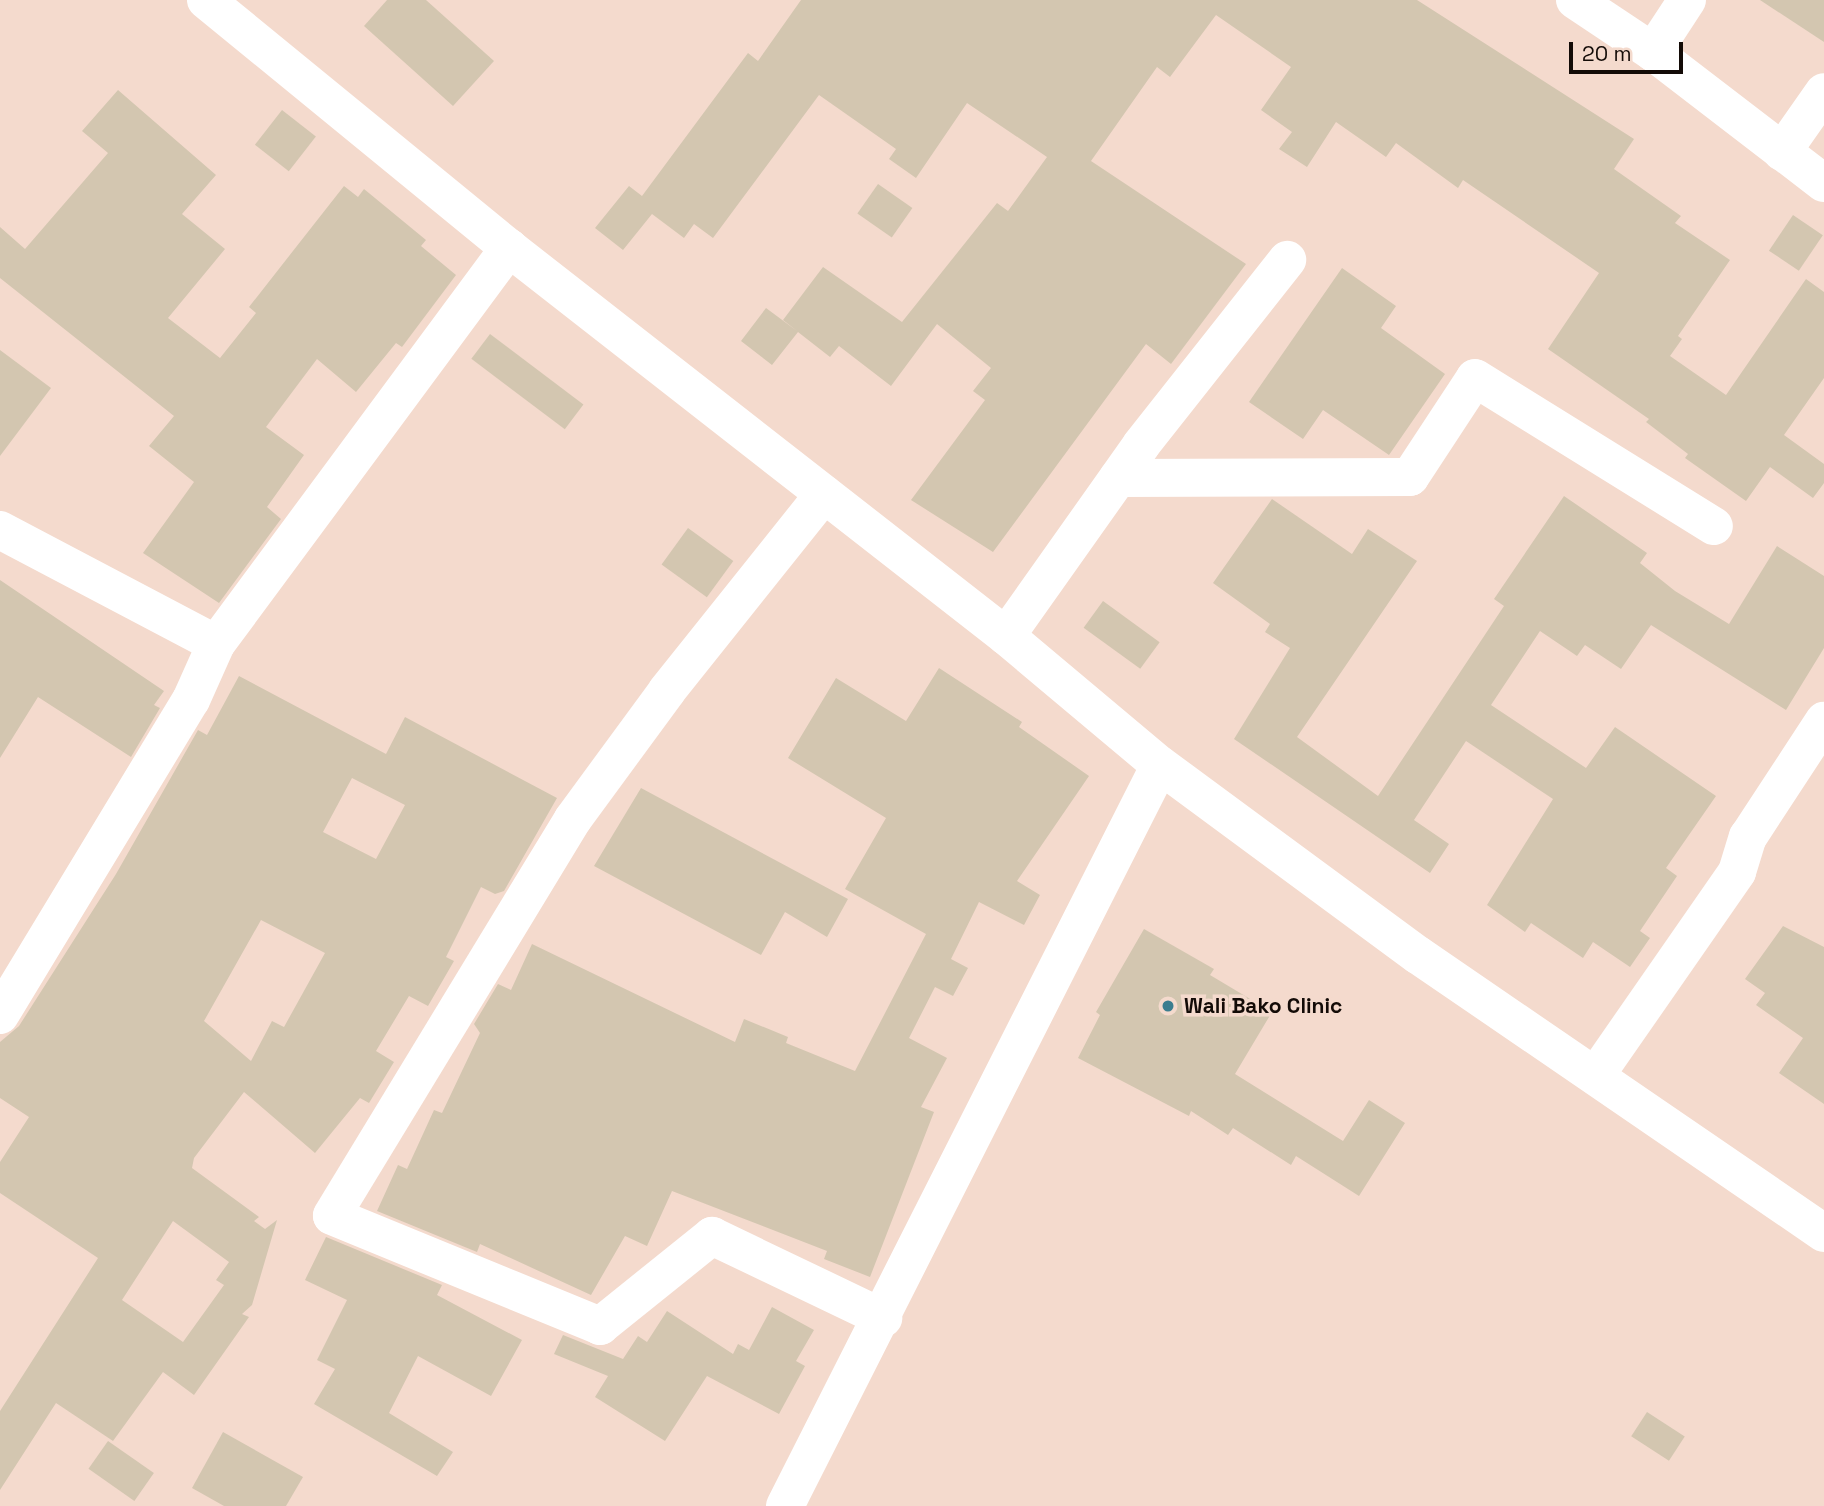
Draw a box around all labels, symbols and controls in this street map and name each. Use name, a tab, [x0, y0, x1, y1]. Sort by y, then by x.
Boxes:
scale bar	[1572, 28, 1686, 72]
text: 20 m	[1582, 40, 1632, 67]
place label: Wali Bako Clinic	[1184, 993, 1342, 1019]
marker: Wali Bako Clinic	[1158, 996, 1178, 1016]

